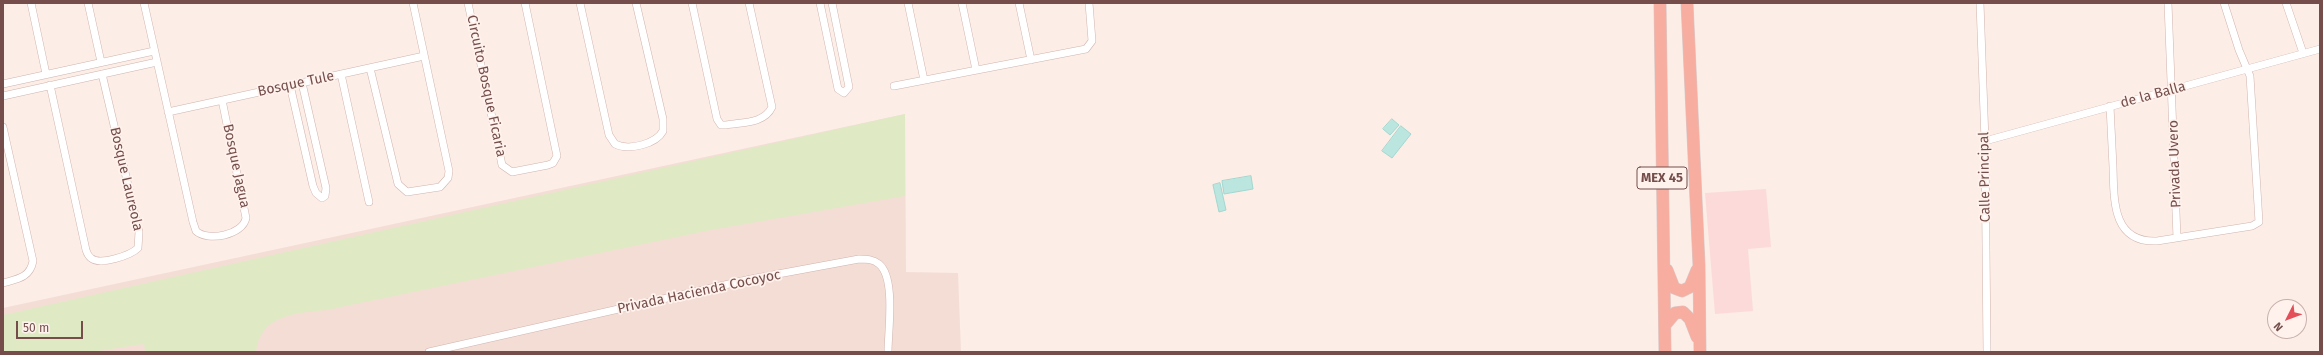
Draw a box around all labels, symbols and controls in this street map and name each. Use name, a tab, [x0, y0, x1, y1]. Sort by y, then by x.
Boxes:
street label: Circuito Bosque Ficaria	[463, 13, 509, 159]
street label: Bosque Tule	[256, 68, 336, 100]
street label: de la Balla	[2119, 78, 2187, 112]
street label: Privada Uvero	[2165, 120, 2185, 208]
street label: Bosque Jagua	[219, 122, 253, 210]
street label: Bosque Laureola	[106, 125, 146, 233]
street label: Calle Principal	[1976, 132, 1994, 222]
road number: MEX 45	[1637, 167, 1687, 189]
street label: Privada Hacienda Cocoyoc	[616, 266, 782, 318]
north arrow	[2267, 299, 2307, 339]
scale bar	[18, 313, 85, 339]
text: N	[2271, 320, 2286, 334]
text: 50 m	[23, 321, 49, 335]

